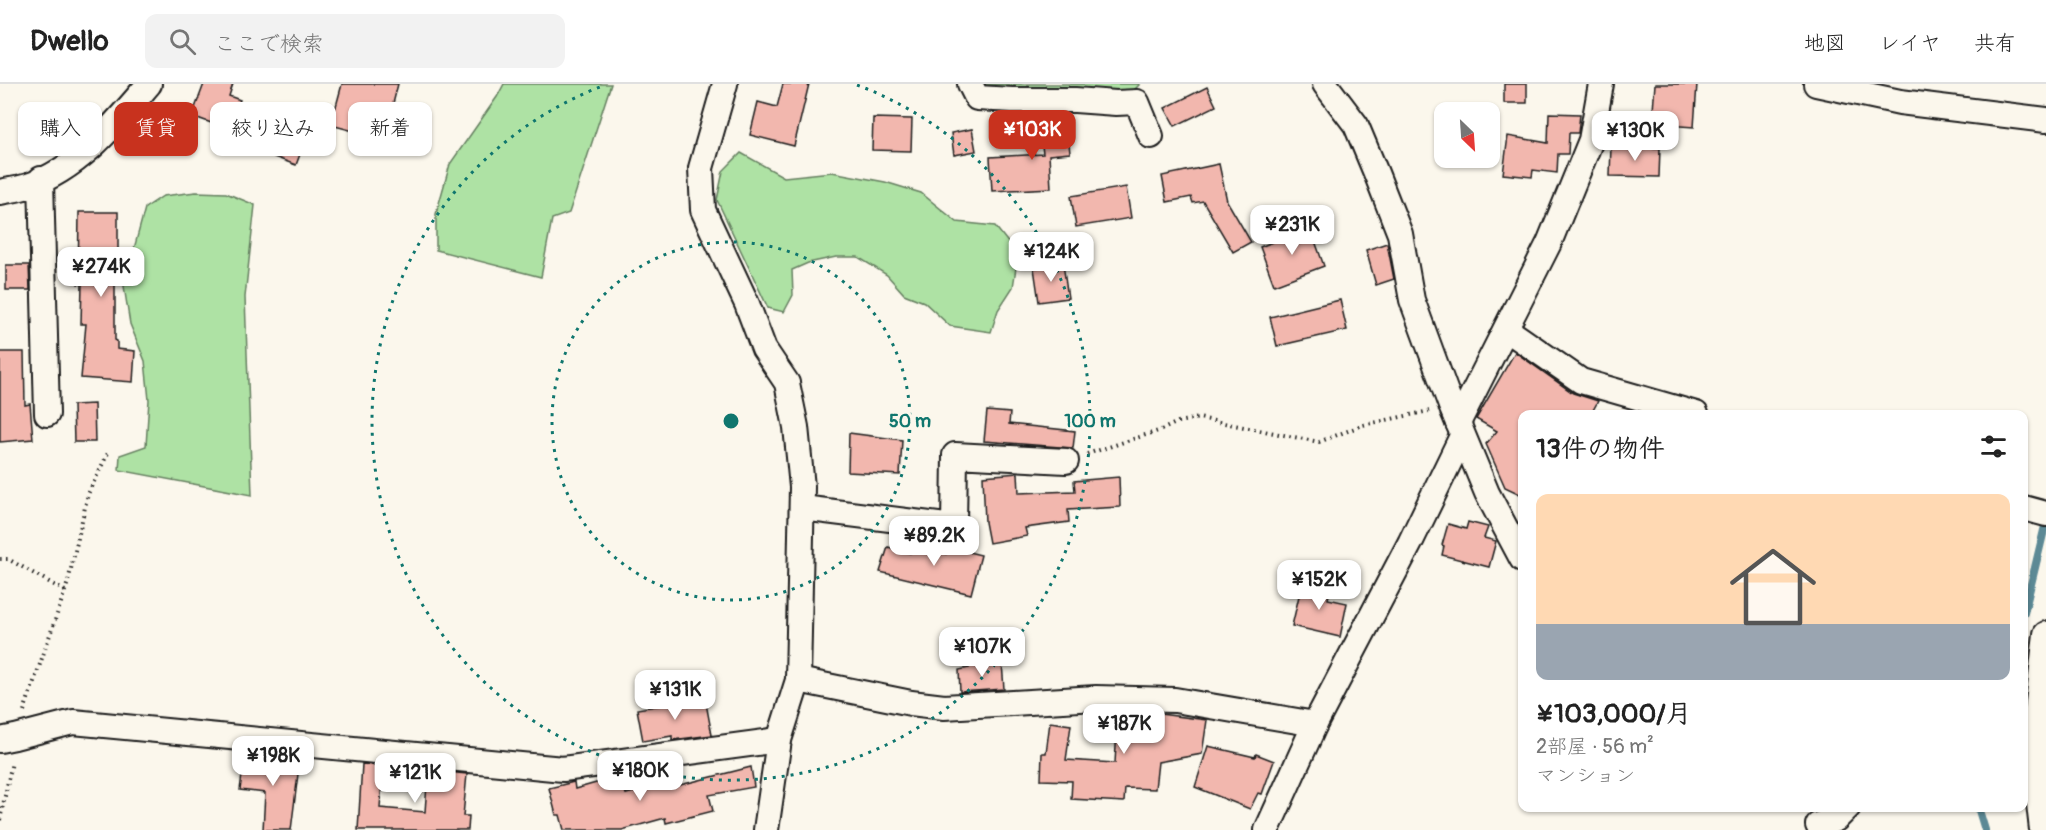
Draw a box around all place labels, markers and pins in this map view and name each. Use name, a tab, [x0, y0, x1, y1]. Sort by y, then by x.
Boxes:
pin: ¥103K	[990, 110, 1074, 161]
pin: ¥130K	[1593, 111, 1677, 162]
pin: ¥231K	[1250, 205, 1334, 256]
pin: ¥124K	[1009, 232, 1093, 283]
pin: ¥274K	[59, 247, 143, 298]
centre of rings	[721, 411, 741, 431]
pin: ¥89.2K	[885, 516, 983, 567]
pin: ¥152K	[1277, 560, 1361, 611]
pin: ¥107K	[940, 627, 1024, 678]
pin: ¥131K	[633, 670, 717, 721]
pin: ¥187K	[1082, 704, 1166, 755]
pin: ¥198K	[231, 736, 315, 787]
pin: ¥180K	[598, 751, 682, 802]
pin: ¥121K	[373, 753, 457, 804]

